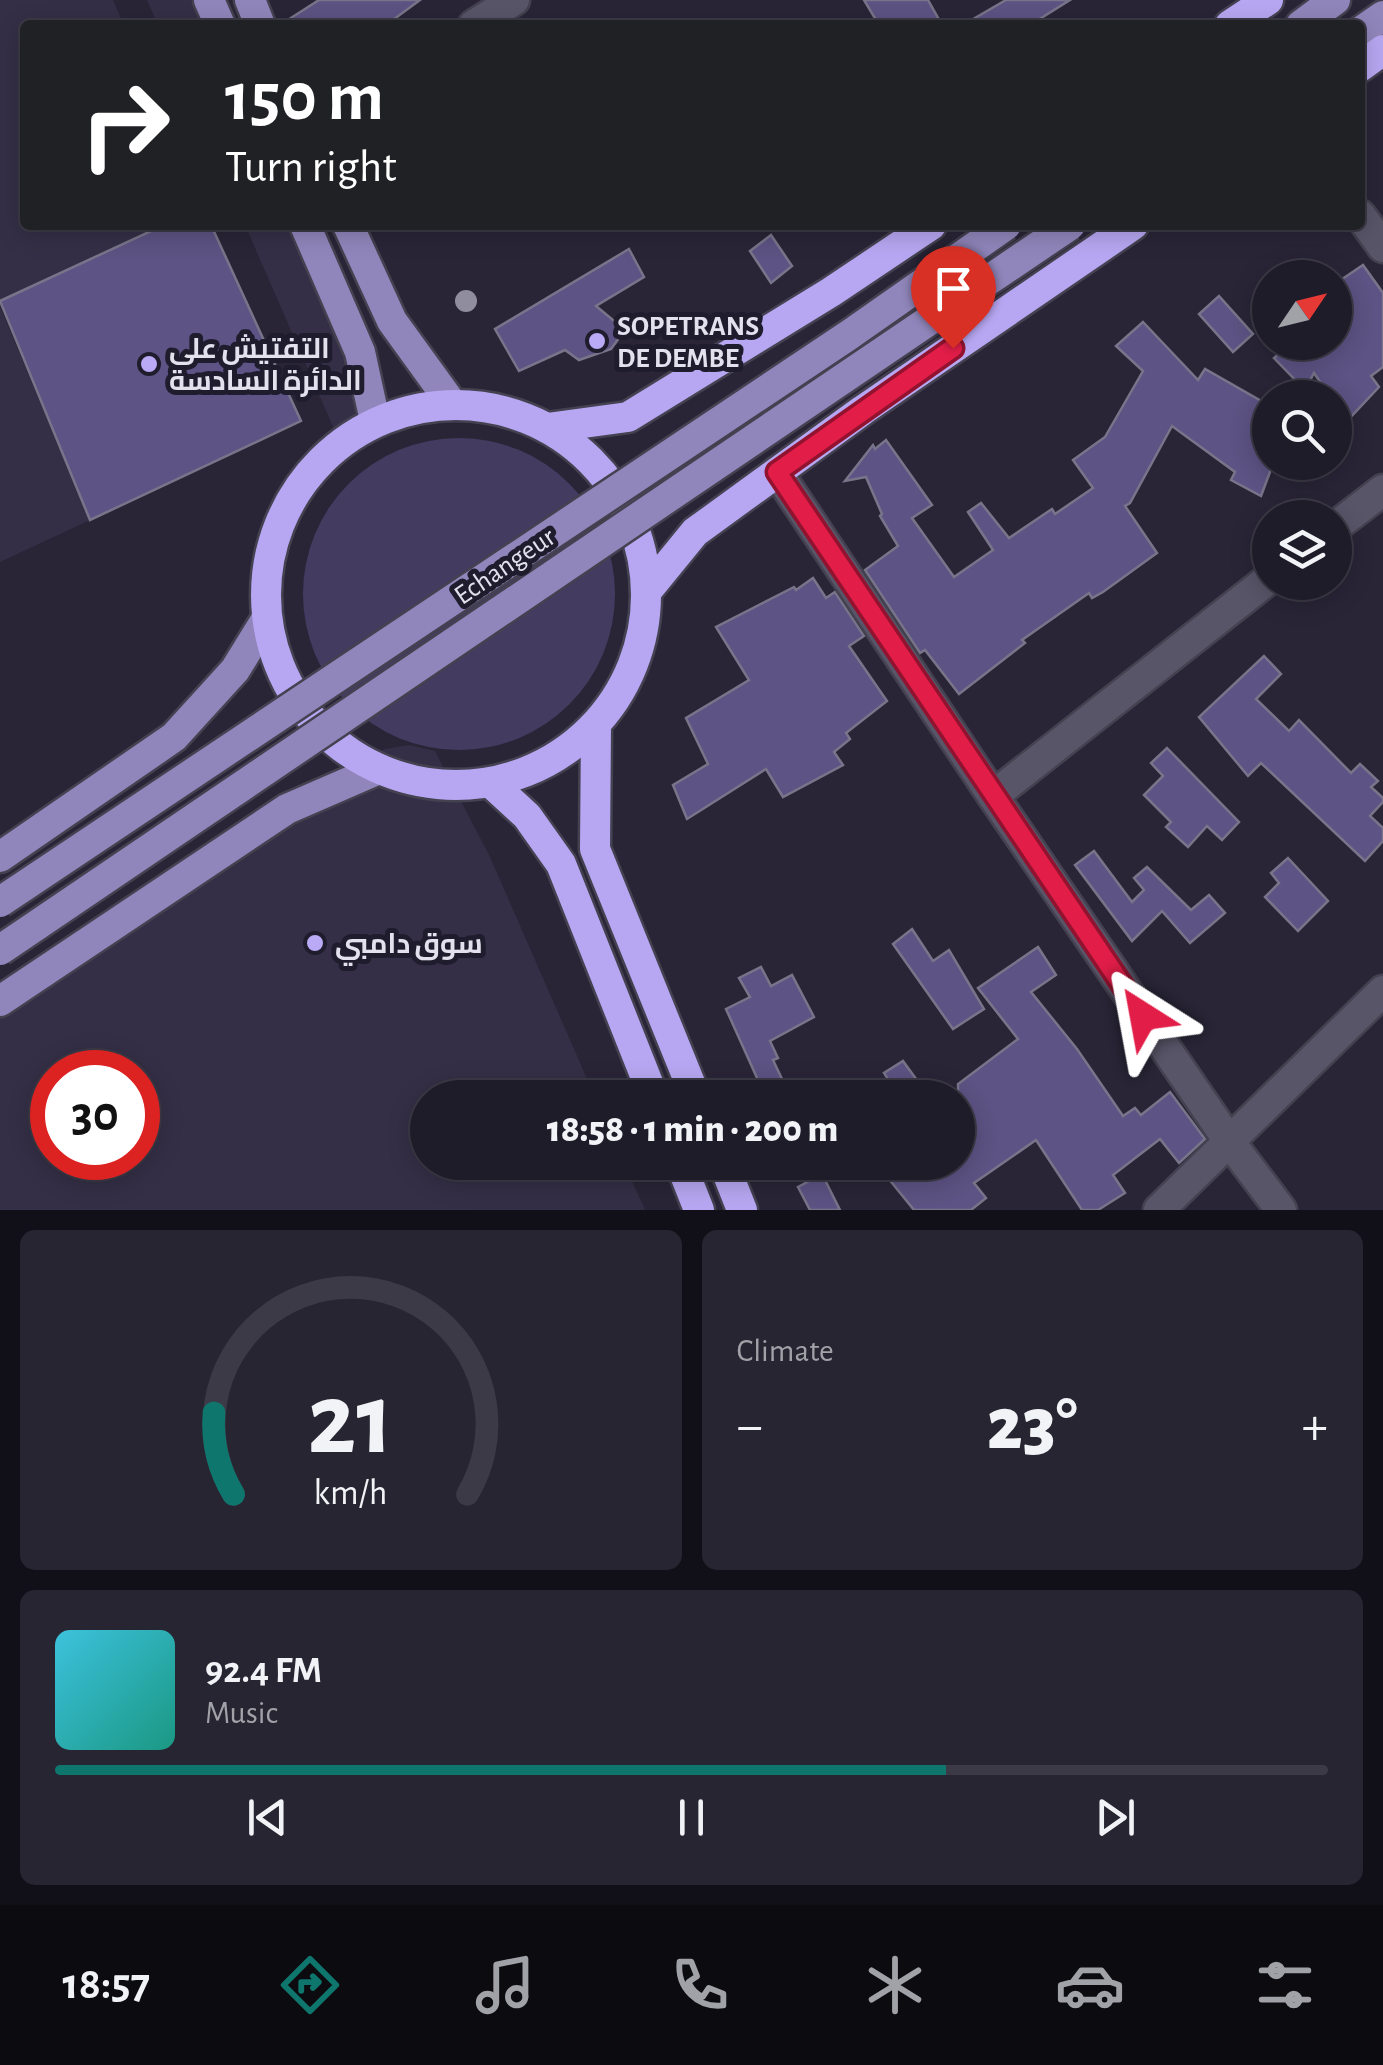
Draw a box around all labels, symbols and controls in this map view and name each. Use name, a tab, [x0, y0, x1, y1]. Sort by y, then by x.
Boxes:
icon: right	[60, 60, 190, 190]
text: 150 m	[225, 63, 384, 133]
text: Turn right	[225, 145, 397, 190]
pin	[911, 246, 996, 349]
north arrow	[1252, 260, 1352, 360]
map controls	[1252, 260, 1352, 600]
icon: arrive	[926, 261, 981, 316]
place label: SOPETRANS DE DEMBE	[617, 313, 759, 373]
marker: SOPETRANS DE DEMBE	[586, 330, 608, 352]
place label: التفتيش على الدائرة السادسة	[169, 334, 362, 397]
marker: التفتيش على الدائرة السادسة	[138, 353, 160, 375]
button: search	[1252, 380, 1352, 480]
button: layers	[1252, 500, 1352, 600]
street label: Echangeur	[450, 523, 561, 610]
place label: سوق دامبي	[335, 931, 483, 966]
marker: سوق دامبي	[304, 932, 326, 954]
position arrow	[1091, 964, 1195, 1068]
speed limit sign: 30	[30, 1050, 160, 1180]
text: 18:58 · 1 min · 200 m	[547, 1111, 838, 1149]
text: Climate	[737, 1335, 834, 1367]
text: 21	[308, 1369, 394, 1473]
text: 23°	[987, 1388, 1078, 1463]
text: −	[737, 1399, 763, 1454]
text: +	[1302, 1399, 1328, 1454]
text: km/h	[314, 1475, 388, 1511]
text: 92.4 FM	[205, 1652, 322, 1690]
text: Music	[205, 1697, 278, 1729]
icon: previous	[240, 1790, 295, 1845]
icon: pause	[664, 1790, 719, 1845]
icon: next	[1088, 1790, 1143, 1845]
icon: directions	[275, 1950, 345, 2020]
icon: music	[470, 1950, 540, 2020]
icon: phone	[665, 1950, 735, 2020]
icon: climate	[860, 1950, 930, 2020]
icon: car	[1055, 1950, 1125, 2020]
icon: filters	[1250, 1950, 1320, 2020]
text: 18:57	[63, 1962, 150, 2007]

